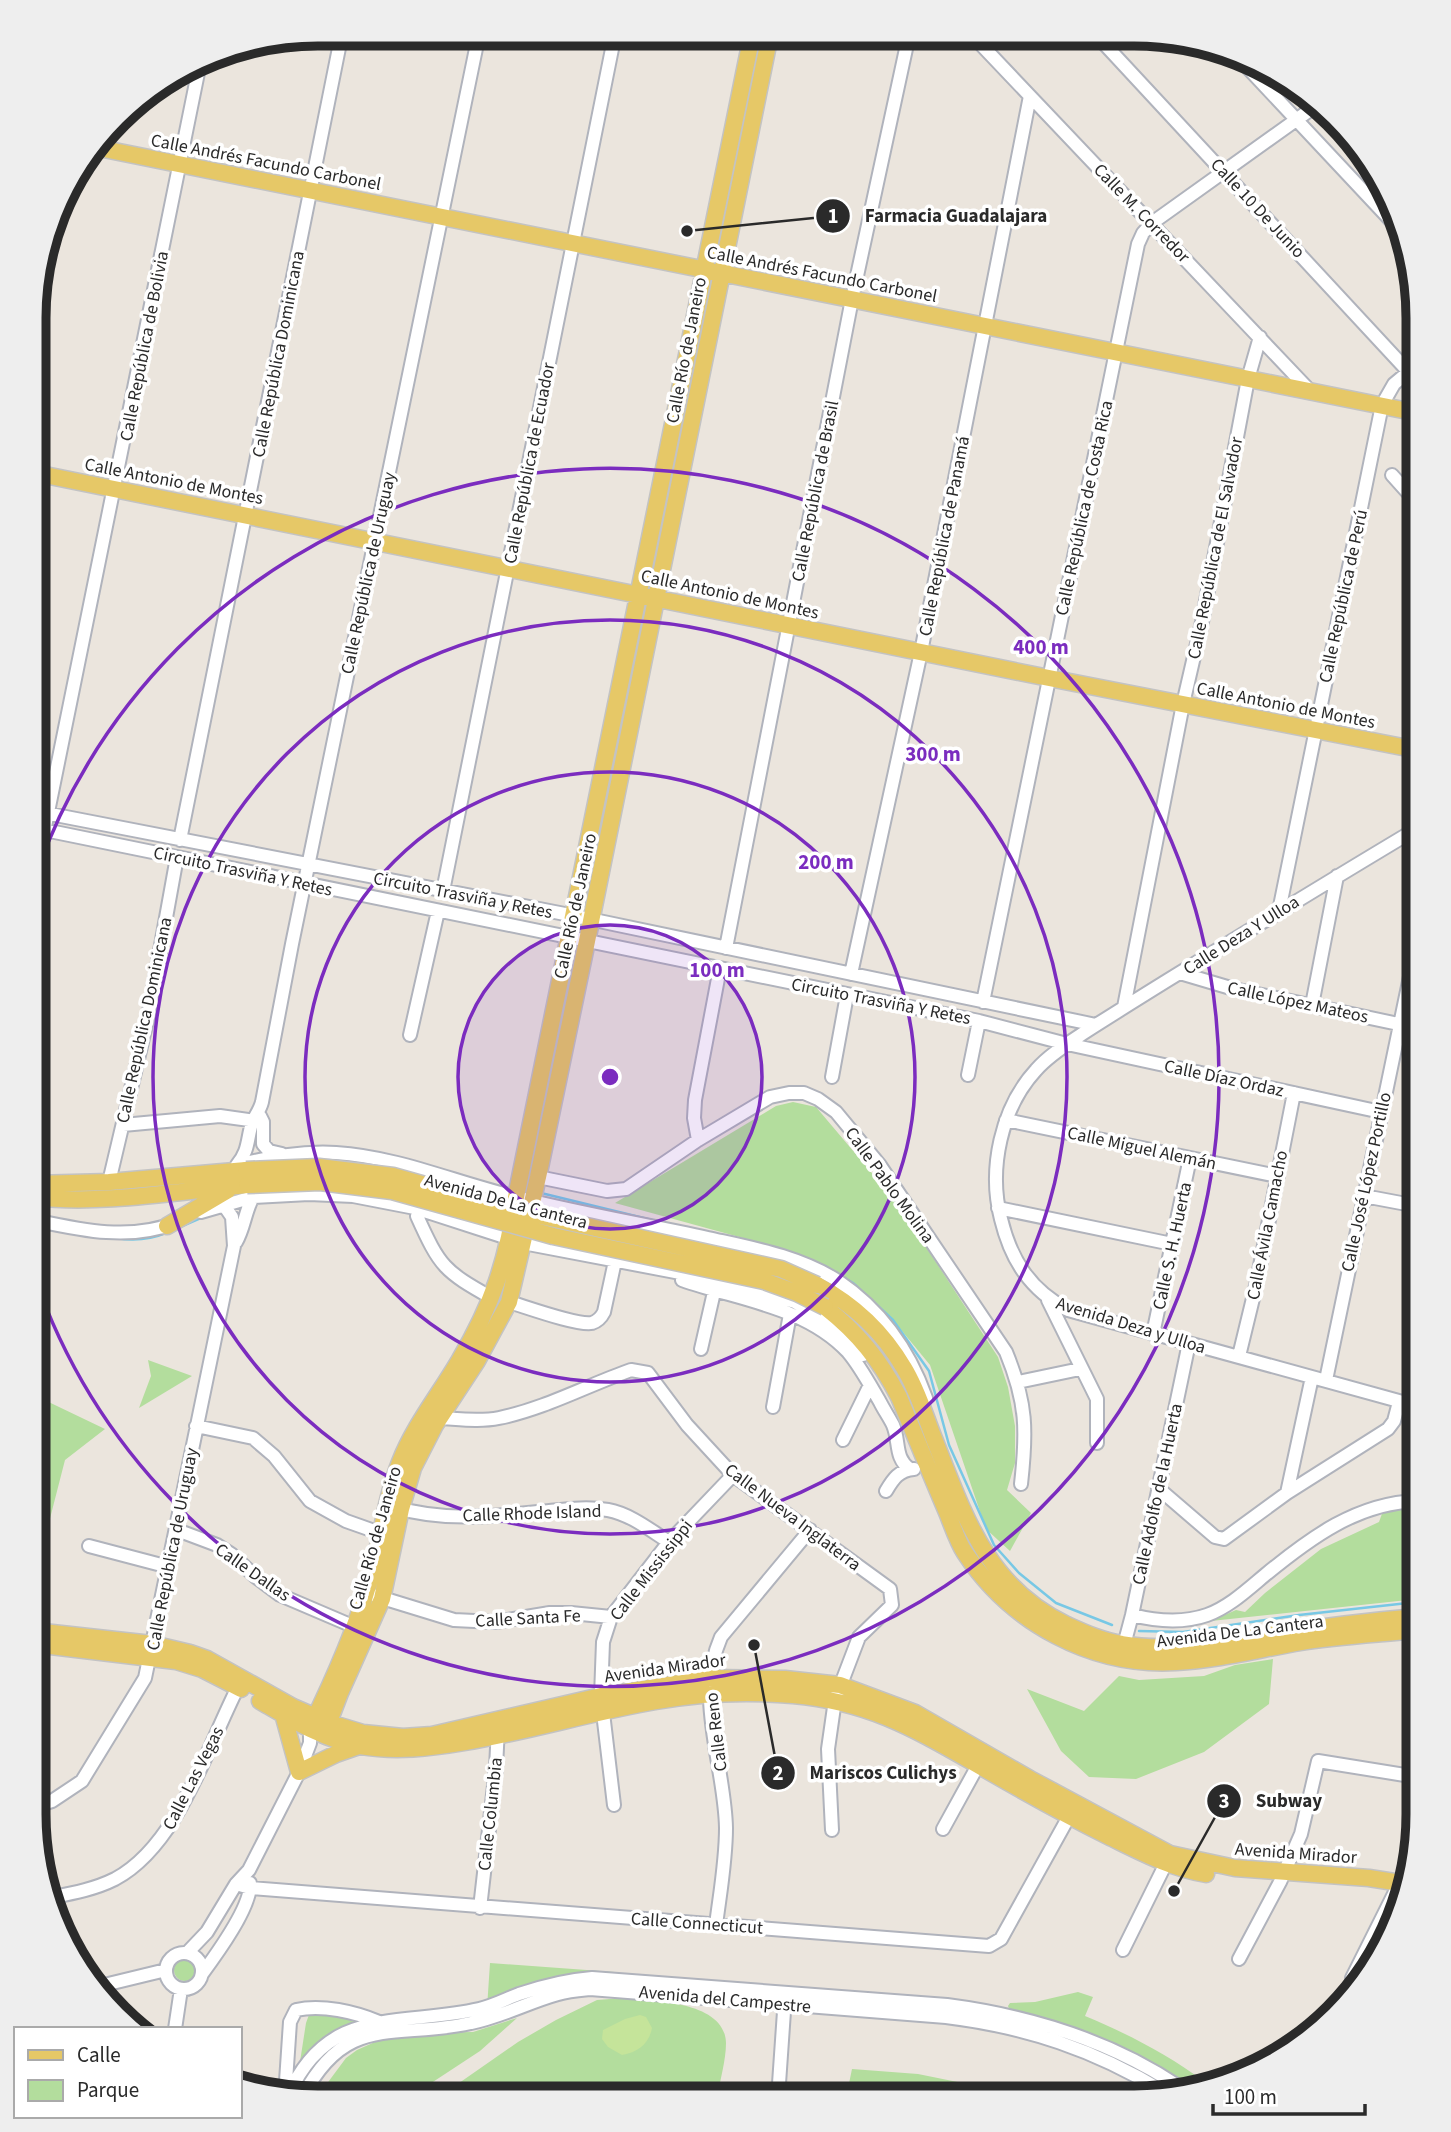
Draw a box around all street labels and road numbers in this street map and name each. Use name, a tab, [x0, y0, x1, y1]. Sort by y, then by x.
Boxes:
street label: Calle Andrés Facundo Carbonel	[149, 128, 383, 197]
street label: Calle 10 De Junio	[1205, 153, 1311, 264]
street label: Calle M. Corredor	[1088, 158, 1196, 269]
street label: Calle Andrés Facundo Carbonel	[705, 240, 939, 309]
street label: Calle República de Bolivia	[114, 249, 175, 443]
street label: Calle República Dominicana	[246, 249, 311, 460]
street label: Calle Río de Janeiro	[660, 275, 713, 425]
street label: Calle República de Ecuador	[498, 360, 561, 566]
street label: Calle República de Brasil	[786, 398, 845, 584]
street label: Calle República de Costa Rica	[1049, 398, 1120, 618]
street label: Calle República de Panamá	[913, 434, 976, 638]
street label: Calle República de El Salvador	[1182, 434, 1249, 661]
street label: Calle Antonio de Montes	[82, 452, 265, 511]
street label: Calle República de Uruguay	[335, 469, 402, 676]
street label: Calle República de Perú	[1313, 507, 1374, 685]
street label: Calle Antonio de Montes	[639, 563, 821, 626]
street label: Calle Antonio de Montes	[1194, 676, 1377, 735]
street label: Calle Río de Janeiro	[548, 831, 603, 981]
street label: Circuito Trasviña Y Retes	[151, 840, 335, 903]
street label: Circuito Trasviña y Retes	[371, 866, 555, 925]
street label: Calle Deza Y Ulloa	[1178, 890, 1304, 981]
street label: Calle República Dominicana	[110, 915, 179, 1125]
street label: Circuito Trasviña Y Retes	[789, 972, 973, 1031]
street label: Calle López Mateos	[1225, 975, 1371, 1030]
street label: Calle Díaz Ordaz	[1162, 1054, 1286, 1103]
street label: Calle José López Portillo	[1335, 1090, 1398, 1274]
street label: Calle Miguel Alemán	[1065, 1120, 1219, 1176]
street label: Calle Pablo Molina	[839, 1122, 940, 1249]
street label: Calle Ávila Camacho	[1241, 1148, 1294, 1302]
street label: Avenida De La Cantera	[422, 1168, 590, 1235]
street label: Calle S. H. Huerta	[1147, 1180, 1198, 1312]
street label: Avenida Deza y Ulloa	[1053, 1291, 1209, 1360]
street label: Calle Adolfo de la Huerta	[1126, 1401, 1189, 1587]
street label: Calle República de Uruguay	[141, 1445, 205, 1653]
street label: Calle Nueva Inglaterra	[719, 1458, 866, 1577]
street label: Calle Río de Janeiro	[343, 1463, 408, 1613]
street label: Calle Rhode Island	[462, 1499, 602, 1528]
street label: Calle Mississippi	[604, 1515, 699, 1626]
street label: Calle Dallas	[210, 1537, 296, 1608]
street label: Calle Santa Fe	[475, 1603, 581, 1634]
street label: Avenida De La Cantera	[1155, 1609, 1325, 1654]
street label: Avenida Mirador	[603, 1648, 728, 1689]
street label: Calle Reno	[699, 1691, 734, 1773]
street label: Calle Las Vegas	[157, 1722, 230, 1834]
street label: Calle Columbia	[472, 1756, 509, 1872]
street label: Avenida Mirador	[1234, 1837, 1359, 1870]
street label: Calle Connecticut	[630, 1906, 764, 1941]
street label: Avenida del Campestre	[638, 1980, 812, 2019]

